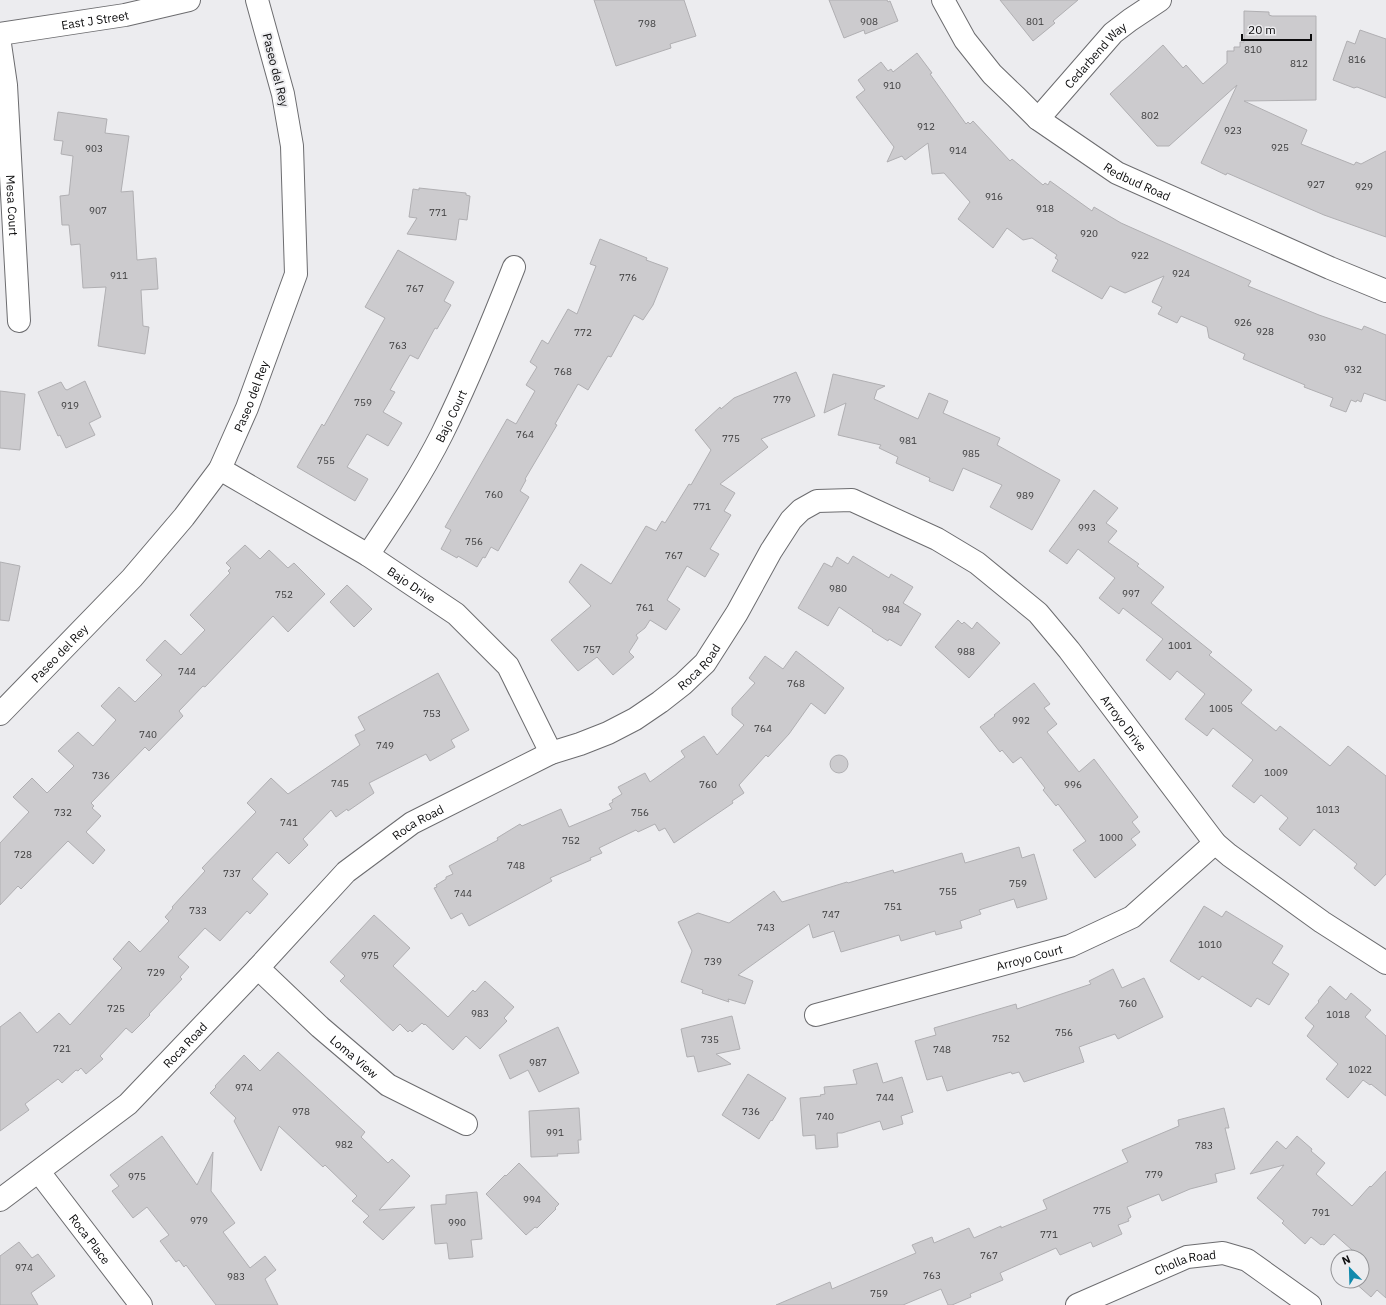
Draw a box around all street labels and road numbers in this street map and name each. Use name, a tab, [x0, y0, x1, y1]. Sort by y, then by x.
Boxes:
street label: East J Street	[60, 7, 130, 32]
street label: Cedarbend Way	[1061, 18, 1129, 91]
street label: Paseo del Rey	[260, 32, 292, 108]
street label: Redbud Road	[1101, 159, 1173, 203]
street label: Mesa Court	[3, 174, 22, 236]
street label: Paseo del Rey	[230, 358, 271, 434]
street label: Bajo Court	[432, 387, 469, 445]
street label: Bajo Drive	[385, 563, 439, 606]
street label: Paseo del Rey	[28, 621, 91, 685]
street label: Roca Road	[674, 641, 723, 693]
street label: Arroyo Drive	[1098, 692, 1150, 754]
street label: Roca Road	[389, 801, 446, 843]
street label: Arroyo Court	[994, 941, 1064, 973]
street label: Roca Road	[159, 1019, 210, 1071]
street label: Loma View	[327, 1032, 382, 1081]
street label: Roca Place	[66, 1211, 114, 1267]
street label: Cholla Road	[1152, 1246, 1217, 1278]

